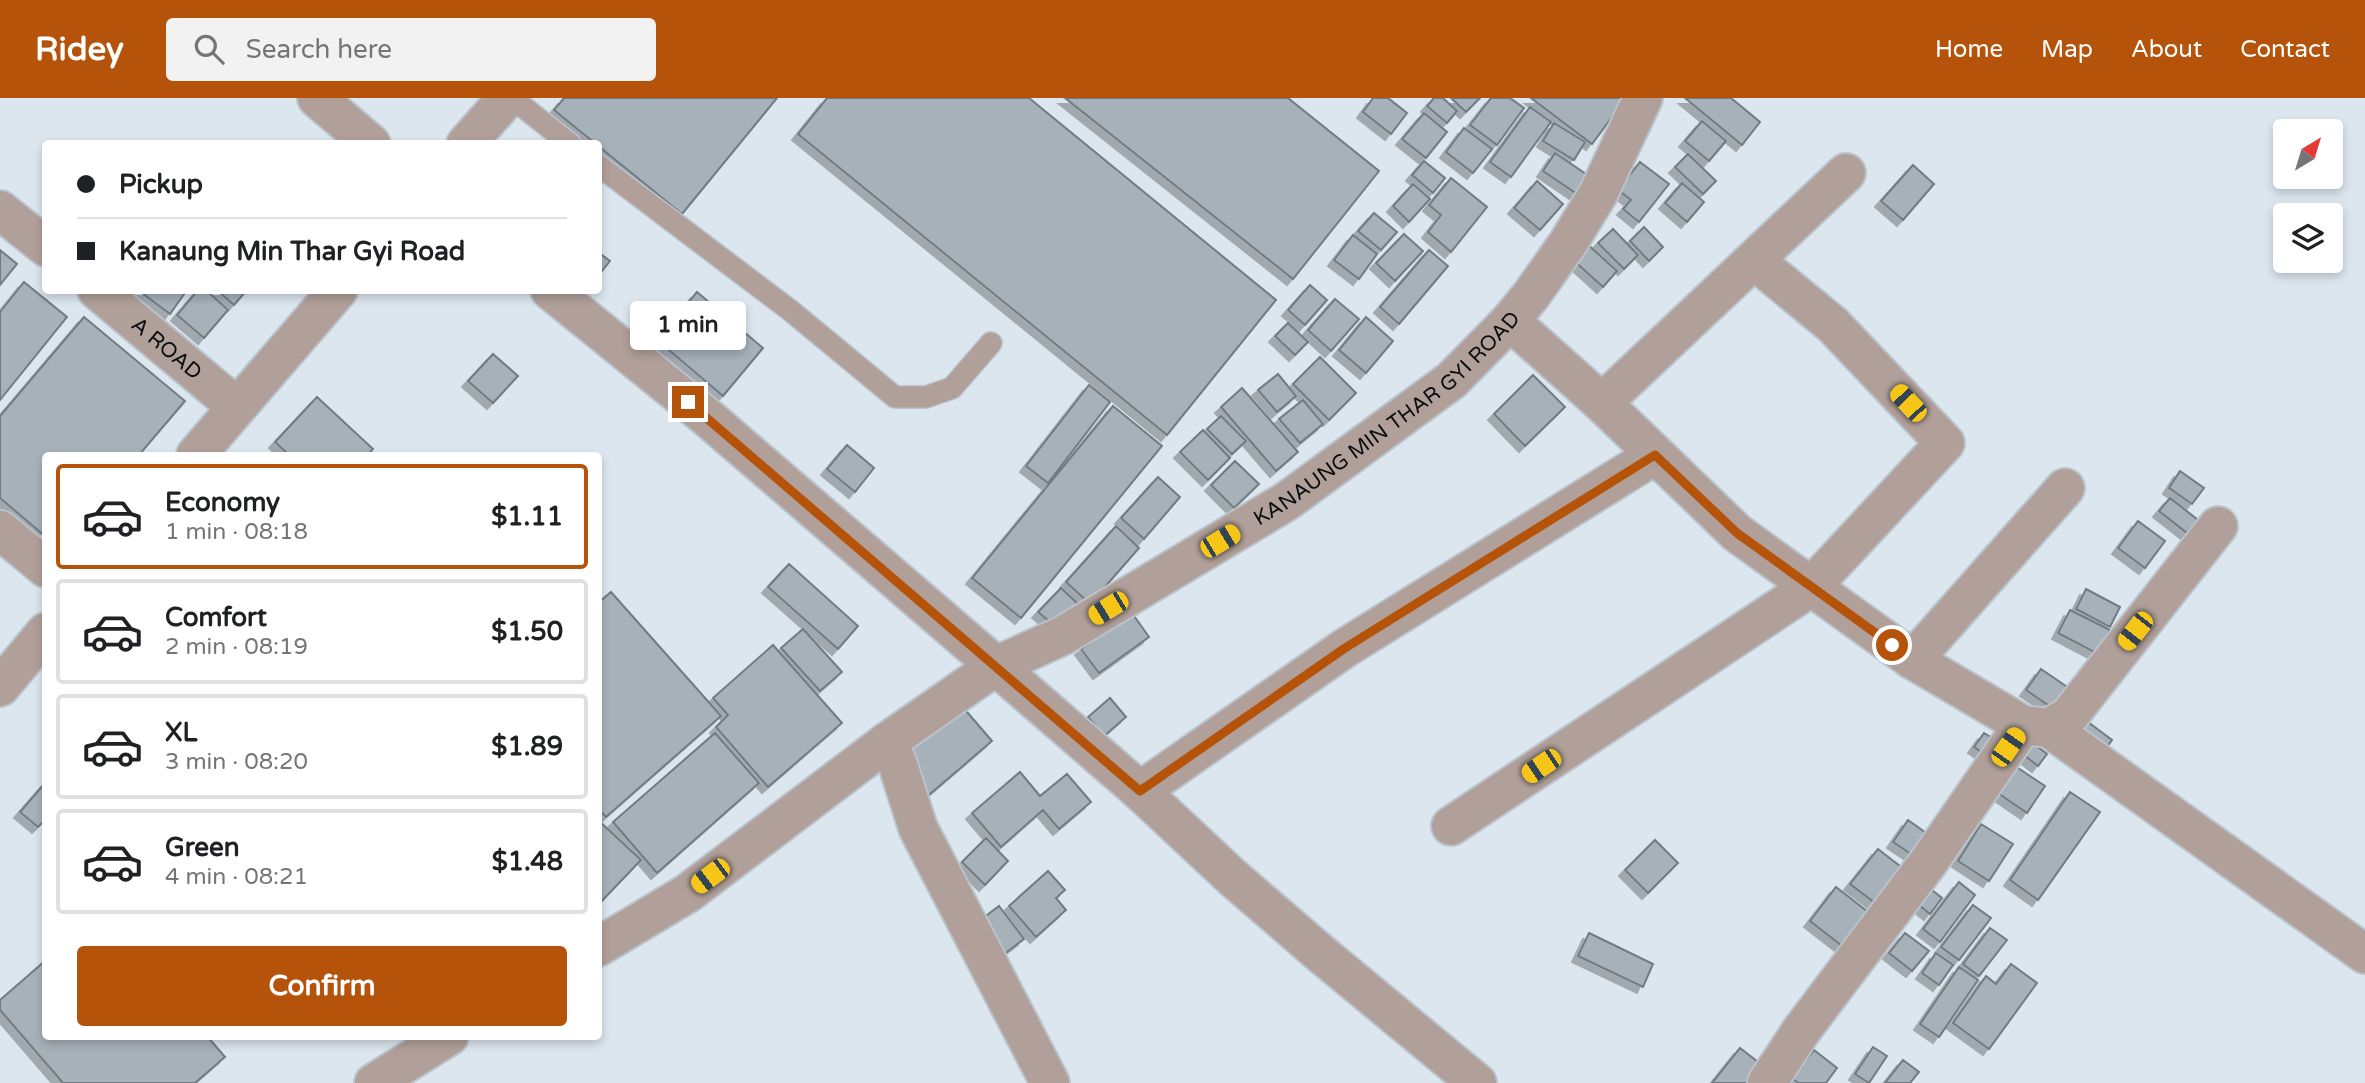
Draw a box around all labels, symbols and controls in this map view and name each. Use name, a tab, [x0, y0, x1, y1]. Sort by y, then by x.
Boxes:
search box	[166, 18, 656, 81]
text: Ridey	[35, 30, 124, 69]
icon: search	[190, 30, 228, 68]
text: Search here	[246, 34, 392, 65]
text: Home	[1935, 35, 2003, 64]
text: Map	[2041, 35, 2093, 64]
text: About	[2131, 35, 2202, 64]
text: Contact	[2240, 35, 2330, 64]
north arrow	[2273, 119, 2343, 189]
map controls	[2273, 119, 2343, 273]
text: Pickup	[119, 169, 203, 200]
button: layers	[2273, 203, 2343, 273]
text: Kanaung Min Thar Gyi Road	[119, 236, 465, 267]
callout: 1 min	[630, 300, 746, 350]
street label: KANAUNG MIN THAR GYI ROAD	[1249, 307, 1526, 531]
text: 1 min	[657, 311, 719, 339]
street label: A ROAD	[126, 312, 207, 385]
car	[1886, 380, 1931, 426]
route end	[672, 386, 704, 418]
icon: car	[81, 485, 144, 548]
text: Economy	[165, 487, 280, 518]
text: $1.11	[491, 501, 563, 532]
text: 1 min · 08:18	[165, 518, 308, 546]
car	[1197, 521, 1244, 561]
car	[1085, 588, 1132, 628]
icon: car	[81, 600, 144, 663]
text: Comfort	[165, 602, 267, 633]
car	[2114, 608, 2157, 654]
text: $1.50	[491, 616, 563, 647]
route start	[1876, 629, 1908, 661]
text: 2 min · 08:19	[165, 633, 308, 661]
icon: car	[81, 715, 144, 778]
text: XL	[165, 717, 197, 748]
car	[1988, 724, 2029, 770]
text: $1.89	[491, 731, 563, 762]
car	[1518, 746, 1565, 786]
text: 3 min · 08:20	[165, 748, 308, 776]
icon: car	[81, 830, 144, 893]
text: Green	[165, 832, 240, 863]
text: $1.48	[492, 846, 563, 877]
car	[687, 855, 734, 897]
text: 4 min · 08:21	[165, 863, 308, 891]
button: Confirm	[77, 946, 567, 1026]

